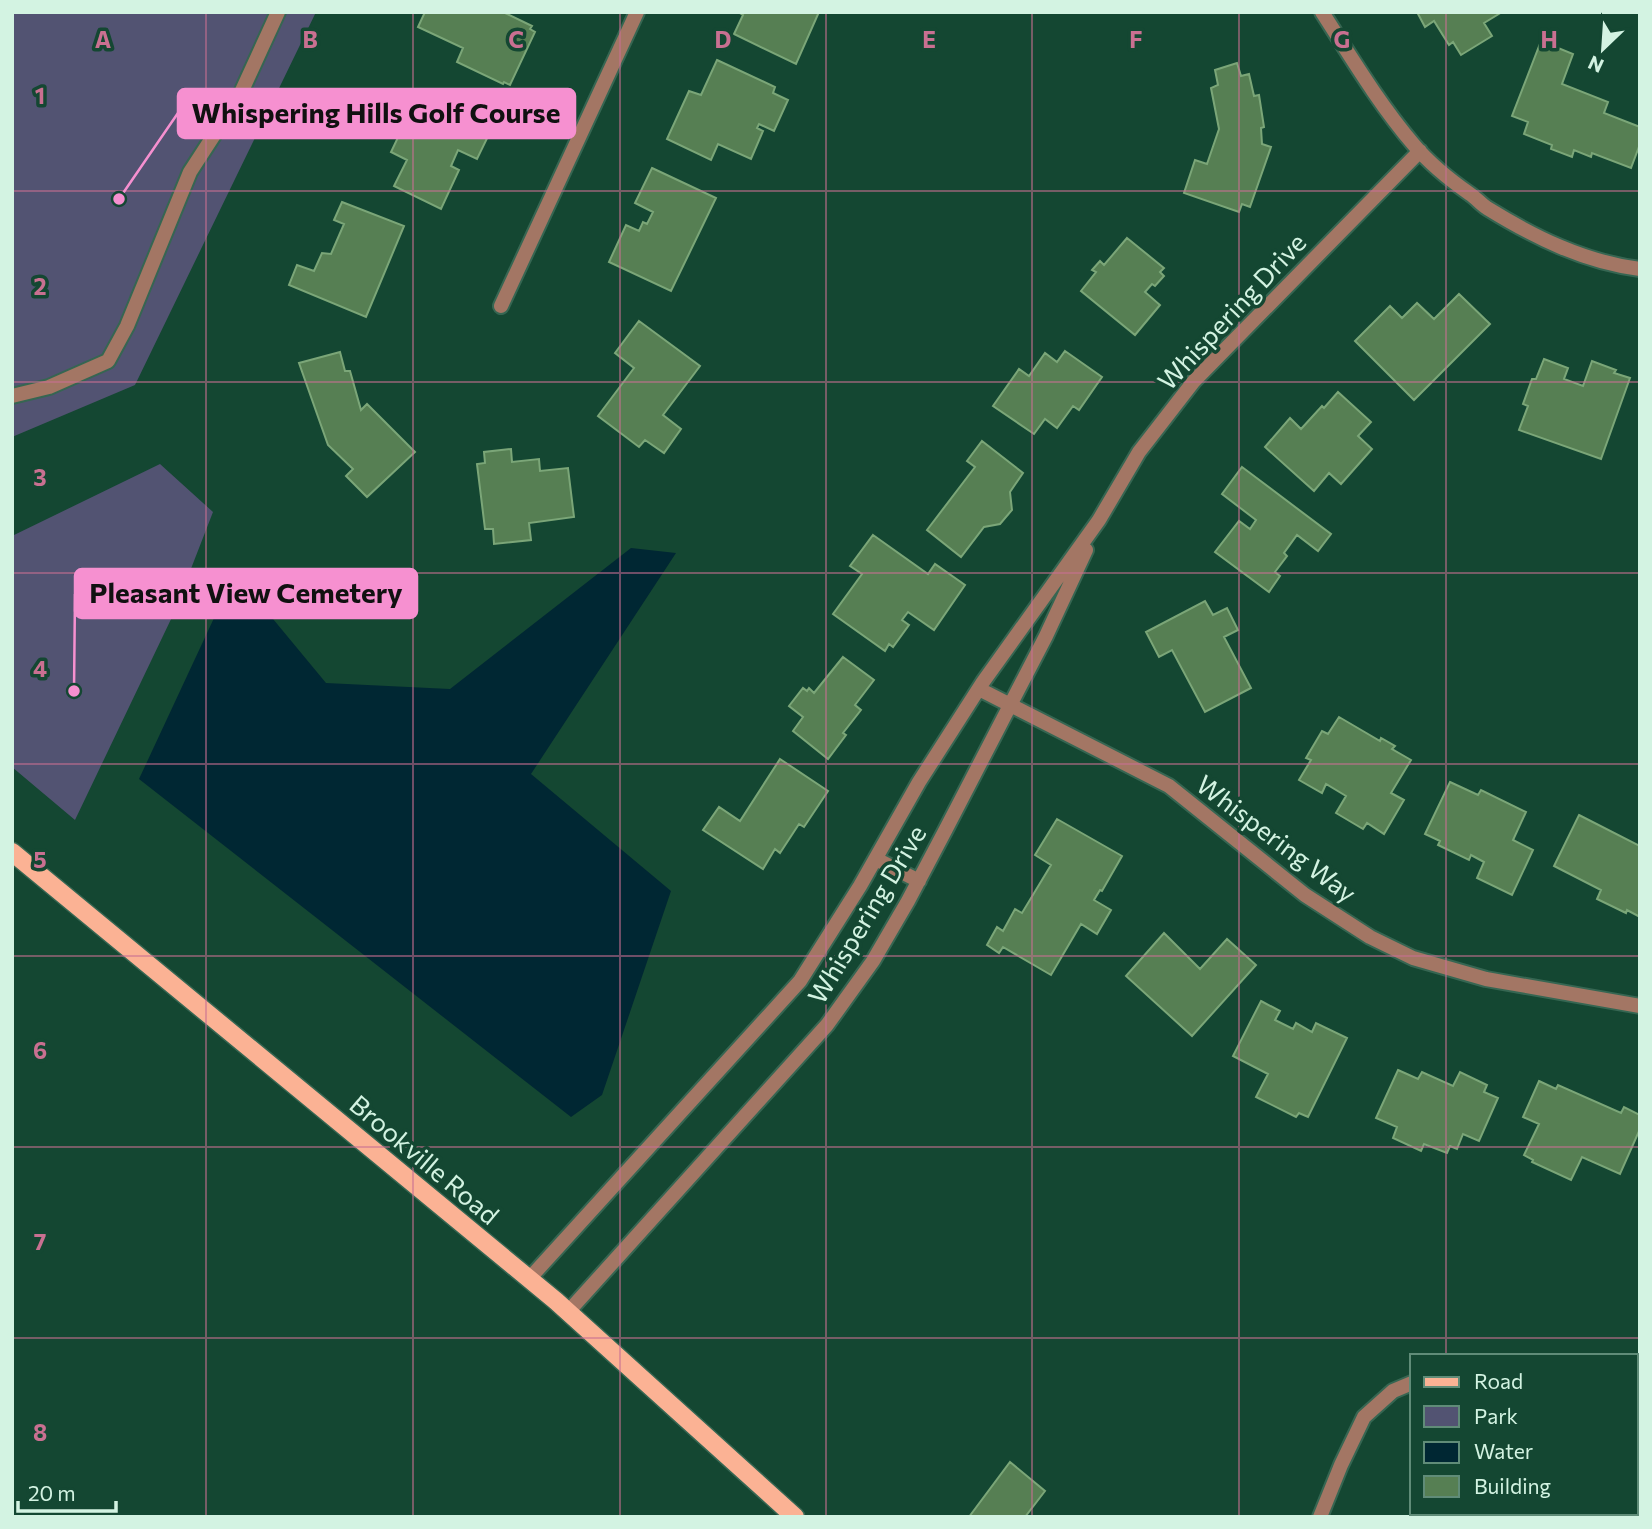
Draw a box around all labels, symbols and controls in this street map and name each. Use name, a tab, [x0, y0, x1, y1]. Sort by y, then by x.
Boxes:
north arrow	[1568, 14, 1638, 84]
text: A	[95, 25, 112, 53]
text: B	[302, 25, 318, 53]
text: C	[508, 25, 524, 53]
text: D	[715, 25, 732, 53]
text: E	[922, 25, 936, 53]
text: F	[1129, 25, 1143, 53]
text: G	[1334, 25, 1350, 53]
text: H	[1540, 25, 1558, 53]
text: N	[1584, 51, 1607, 78]
text: 1	[35, 81, 45, 109]
callout: Whispering Hills Golf Course	[178, 89, 575, 138]
text: Whispering Hills Golf Course	[192, 95, 560, 129]
street label: Whispering Drive	[1150, 226, 1312, 396]
text: 2	[33, 272, 47, 300]
text: 3	[33, 463, 47, 491]
callout: Pleasant View Cemetery	[75, 569, 417, 618]
text: Pleasant View Cemetery	[89, 575, 403, 609]
text: 4	[33, 654, 47, 682]
street label: Whispering Way	[1191, 768, 1363, 908]
street label: Whispering Drive	[800, 819, 932, 1009]
text: 5	[33, 845, 47, 873]
text: 6	[33, 1036, 47, 1064]
street label: Brookville Road	[344, 1088, 506, 1230]
text: 7	[34, 1227, 46, 1255]
legend	[1410, 1354, 1638, 1515]
text: Road	[1474, 1368, 1523, 1393]
text: Park	[1474, 1403, 1518, 1428]
text: 8	[33, 1418, 47, 1446]
text: Water	[1474, 1438, 1533, 1463]
scale bar	[18, 1470, 116, 1514]
text: Building	[1474, 1473, 1551, 1498]
text: 20 m	[28, 1480, 76, 1505]

